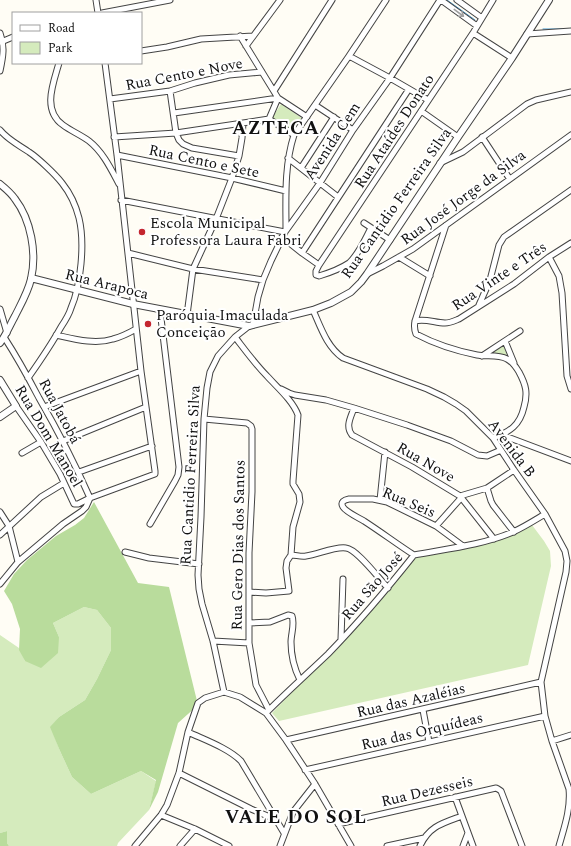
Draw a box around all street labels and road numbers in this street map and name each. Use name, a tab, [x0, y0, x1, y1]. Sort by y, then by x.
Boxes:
street label: Rua Cento e Nove	[123, 52, 245, 97]
street label: Rua Ataídes Donato	[349, 69, 440, 193]
street label: Avenida Cem	[299, 98, 366, 185]
street label: Rua Cantidio Ferreira Silva	[335, 122, 458, 284]
street label: Rua Cento e Sete	[146, 139, 261, 184]
street label: Rua José Jorge da Silva	[396, 144, 531, 251]
street label: Rua Vinte e Três	[447, 236, 552, 317]
street label: Rua Arapoca	[63, 263, 152, 306]
street label: Rua Jatobá	[33, 374, 87, 449]
street label: Rua Dom Manoel	[9, 381, 88, 492]
street label: Rua Cantidio Ferreira Silva	[174, 384, 207, 566]
street label: Avenida B	[482, 414, 541, 482]
street label: Rua Nove	[392, 436, 459, 488]
street label: Rua Gero Dias dos Santos	[226, 459, 251, 631]
street label: Rua Seis	[378, 481, 439, 524]
street label: Rua São José	[336, 547, 409, 626]
street label: Rua das Azaléias	[354, 677, 468, 724]
street label: Rua das Orquídeas	[359, 706, 485, 757]
street label: Rua Dezesseis	[379, 770, 475, 813]

